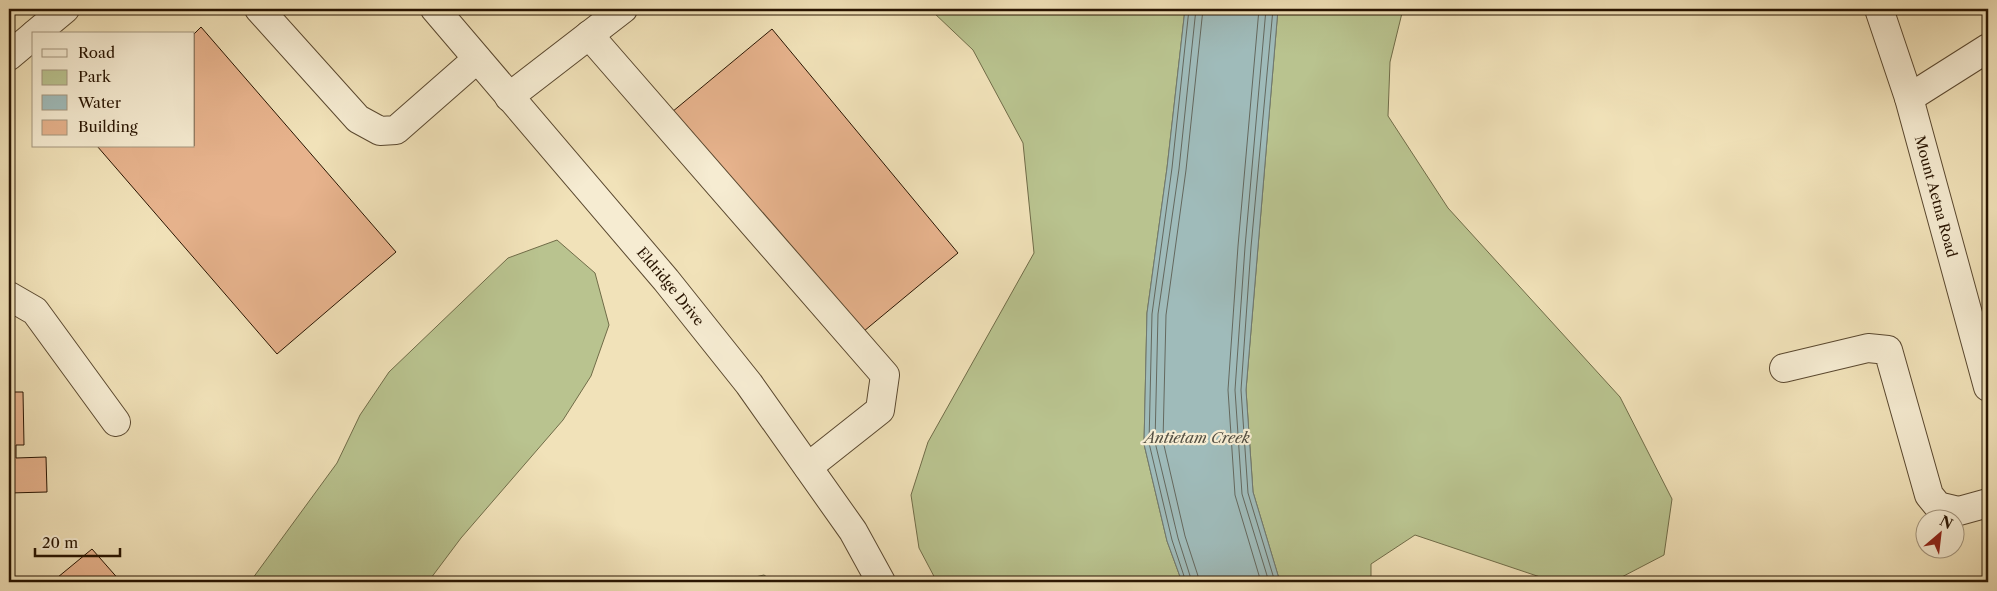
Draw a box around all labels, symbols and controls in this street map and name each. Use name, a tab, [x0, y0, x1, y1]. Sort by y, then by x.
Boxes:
legend	[32, 32, 195, 148]
text: Road	[78, 43, 115, 62]
text: Park	[78, 67, 112, 86]
text: Water	[77, 93, 122, 112]
text: Building	[78, 117, 138, 136]
street label: Mount Aetna Road	[1911, 134, 1961, 260]
street label: Eldridge Drive	[633, 244, 708, 330]
water label: Antietam Creek	[1142, 428, 1250, 447]
north arrow	[1914, 508, 1964, 558]
text: N	[1937, 512, 1956, 533]
scale bar	[35, 526, 120, 558]
text: 20 m	[42, 533, 78, 552]

